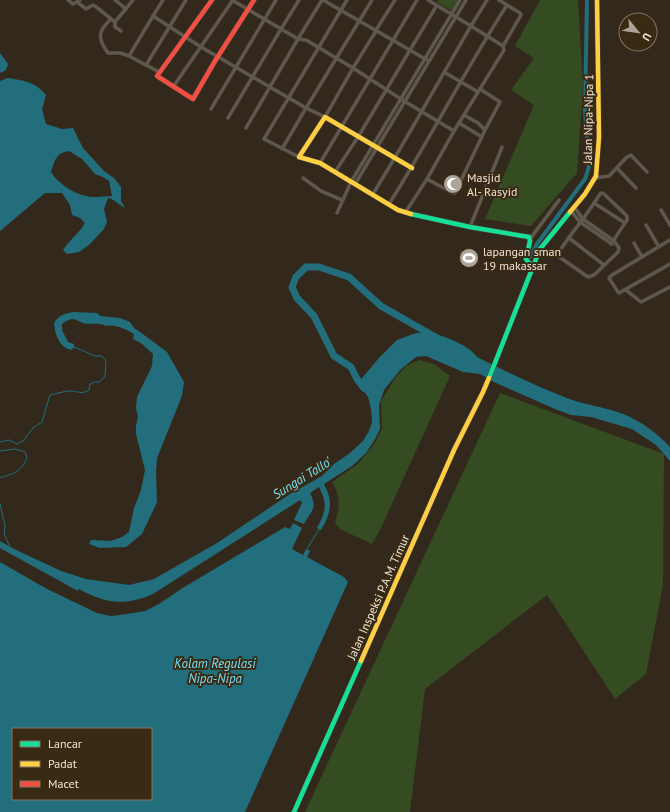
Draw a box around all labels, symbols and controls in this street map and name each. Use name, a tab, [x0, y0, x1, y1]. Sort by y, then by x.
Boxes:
north arrow	[618, 12, 658, 52]
text: U	[639, 30, 655, 43]
street label: Jalan Nipa-Nipa 1	[580, 74, 596, 165]
place label: Masjid Al- Rasyid	[467, 170, 517, 199]
mosque icon: Masjid Al- Rasyid	[442, 173, 464, 195]
place label: lapangan sman 19 makassar	[483, 244, 561, 273]
sports icon: lapangan sman 19 makassar	[458, 247, 480, 269]
water label: Sungai Tallo'	[269, 453, 335, 503]
street label: Jalan Inspeksi P.A.M. Timur	[343, 532, 412, 663]
water label: Kolam Regulasi Nipa-Nipa	[174, 655, 256, 687]
legend	[12, 728, 152, 800]
text: Lancar	[48, 736, 82, 751]
text: Padat	[48, 756, 77, 771]
text: Macet	[48, 776, 79, 791]

